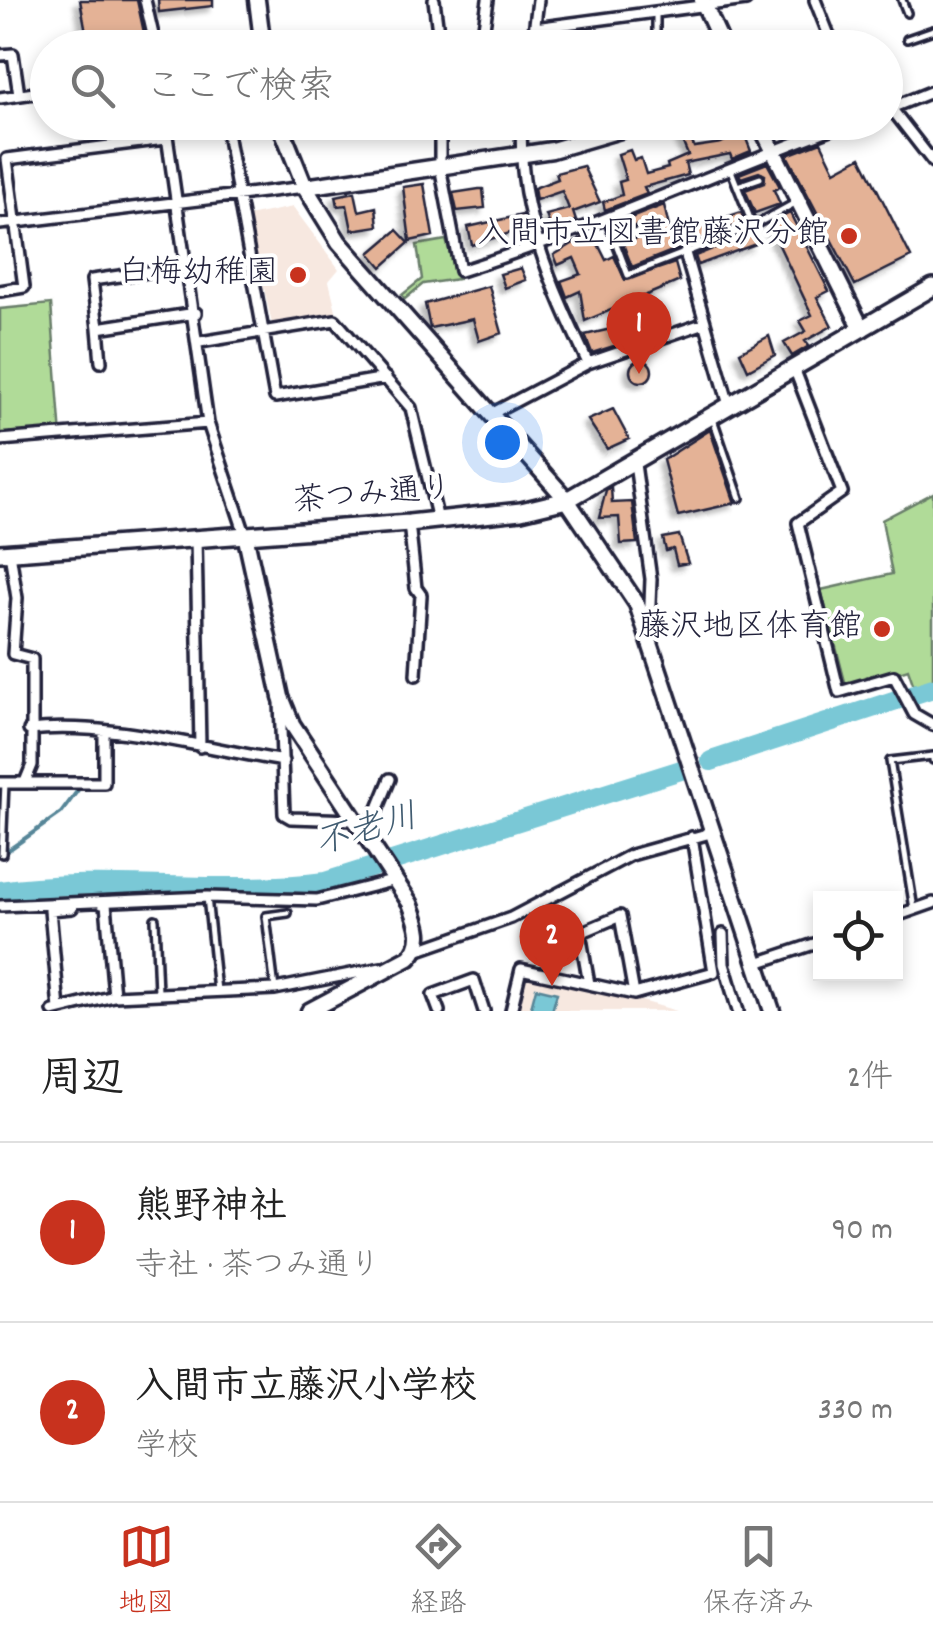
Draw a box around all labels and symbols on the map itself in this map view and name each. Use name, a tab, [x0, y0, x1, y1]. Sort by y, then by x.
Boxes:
place label: 入間市立図書館藤沢分館	[477, 213, 829, 259]
marker: 入間市立図書館藤沢分館	[838, 225, 860, 247]
place label: 白梅幼稚園	[118, 252, 278, 298]
marker: 白梅幼稚園	[287, 264, 309, 286]
pin: 1	[606, 292, 672, 374]
your location	[477, 417, 528, 468]
street label: 茶つみ通り	[291, 467, 455, 527]
place label: 藤沢地区体育館	[638, 606, 862, 652]
marker: 藤沢地区体育館	[871, 618, 893, 640]
water label: 不老川	[310, 793, 424, 871]
pin: 2	[520, 904, 584, 986]

